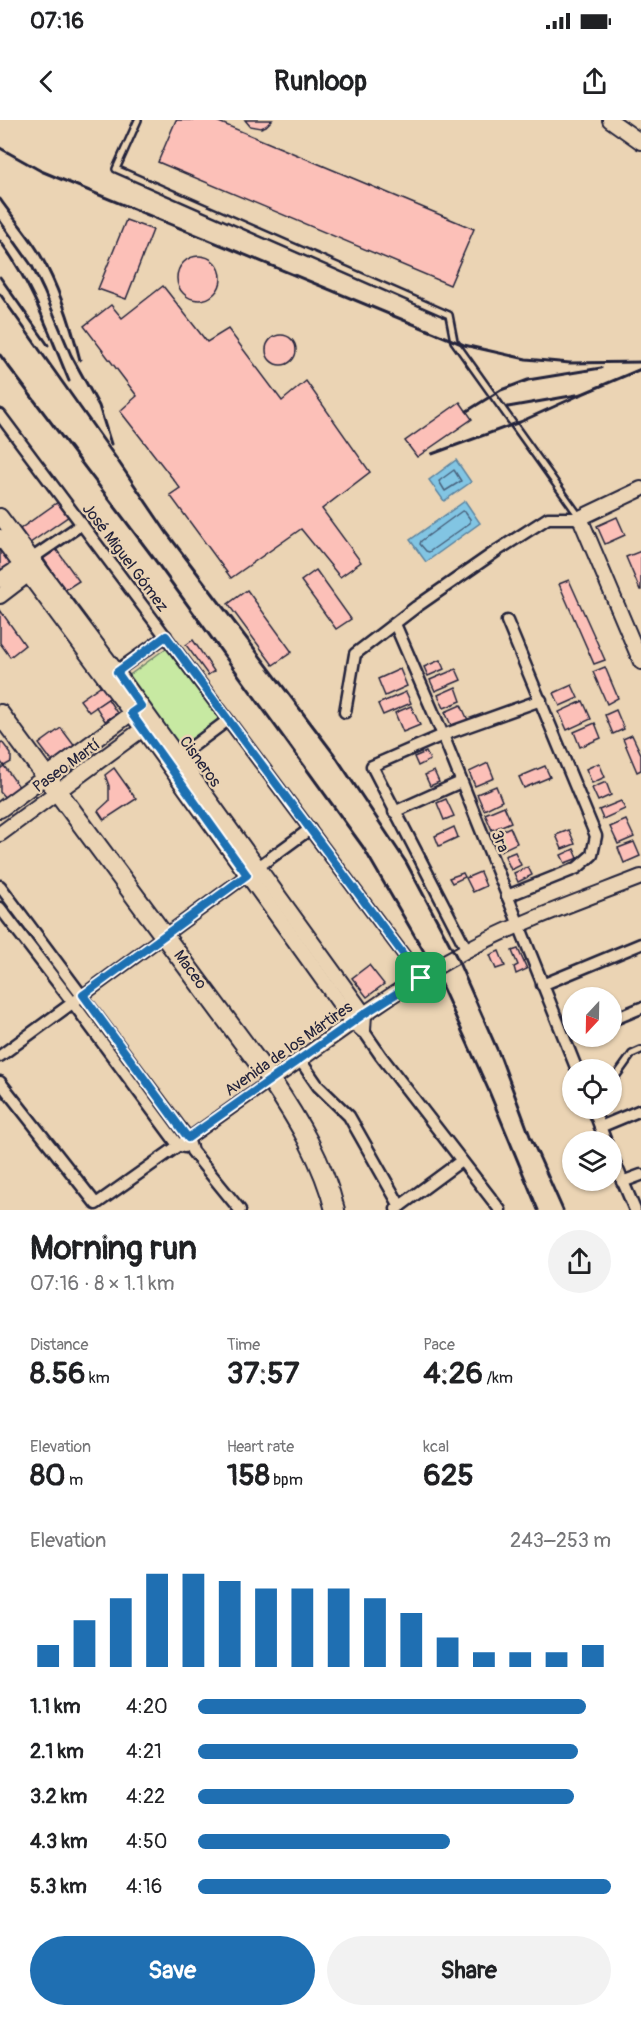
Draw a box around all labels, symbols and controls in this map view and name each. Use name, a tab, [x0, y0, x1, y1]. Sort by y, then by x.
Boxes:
text: 07:16	[30, 7, 84, 35]
icon: back	[30, 65, 63, 98]
text: Runloop	[274, 65, 367, 98]
icon: share	[578, 65, 611, 98]
street label: José Miguel Gómez	[78, 499, 173, 616]
street label: Cisneros	[175, 732, 225, 791]
street label: Paseo Martí	[29, 735, 104, 797]
street label: 3ra	[487, 827, 513, 855]
street label: Maceo	[169, 946, 211, 993]
pin	[395, 952, 446, 1003]
icon: arrive	[404, 961, 437, 994]
north arrow	[562, 987, 622, 1047]
map controls	[562, 987, 622, 1191]
street label: Avenida de los Mártires	[221, 997, 356, 1101]
button: locate	[562, 1059, 622, 1119]
button: layers	[562, 1131, 622, 1191]
text: Morning run	[30, 1228, 197, 1269]
button: share	[548, 1230, 611, 1293]
text: 07:16 · 8 × 1.1 km	[30, 1271, 174, 1296]
text: Distance	[30, 1335, 89, 1355]
text: Time	[227, 1335, 260, 1355]
text: Pace	[423, 1335, 455, 1355]
text: 8.56	[30, 1355, 85, 1392]
text: 37:57	[227, 1355, 299, 1392]
text: 4:26	[423, 1355, 483, 1392]
text: km	[85, 1368, 110, 1388]
text: /km	[483, 1368, 513, 1388]
text: Elevation	[30, 1437, 91, 1457]
text: Heart rate	[227, 1437, 294, 1457]
text: kcal	[423, 1437, 449, 1457]
text: 80	[30, 1457, 66, 1494]
text: 158	[227, 1457, 270, 1494]
text: 625	[423, 1457, 474, 1494]
text: m	[66, 1470, 83, 1490]
text: bpm	[270, 1470, 303, 1490]
text: Elevation	[30, 1528, 106, 1553]
text: 243–253 m	[510, 1528, 611, 1553]
text: 1.1 km	[30, 1694, 80, 1719]
text: 4:20	[126, 1694, 168, 1719]
text: 2.1 km	[30, 1739, 84, 1764]
text: 4:21	[126, 1739, 162, 1764]
text: 3.2 km	[30, 1784, 87, 1809]
text: 4:22	[126, 1784, 165, 1809]
text: 4.3 km	[30, 1829, 88, 1854]
text: 4:50	[126, 1829, 167, 1854]
text: 5.3 km	[30, 1874, 87, 1899]
text: 4:16	[126, 1874, 162, 1899]
button: Save	[30, 1936, 315, 2005]
button: Share	[327, 1936, 611, 2005]

